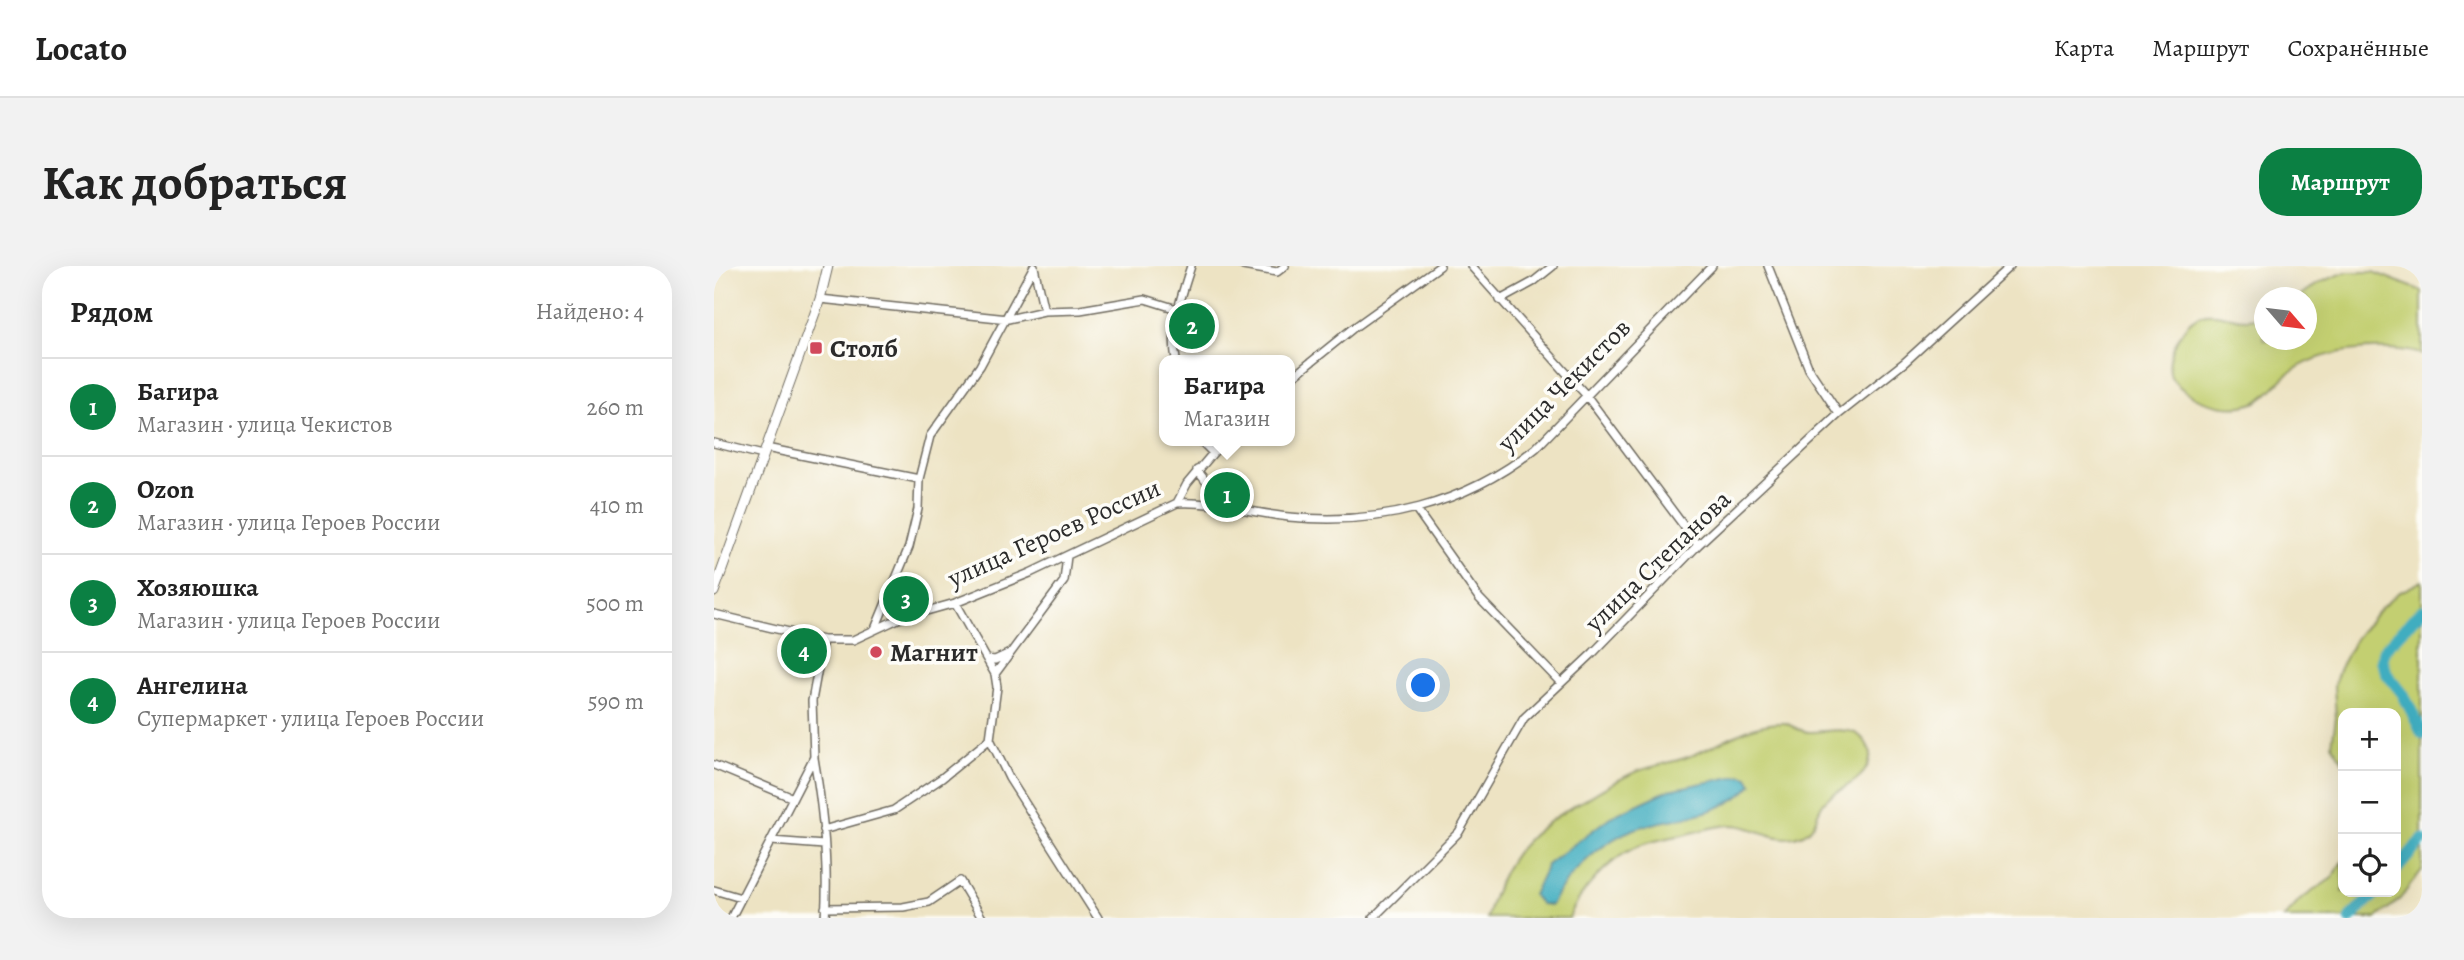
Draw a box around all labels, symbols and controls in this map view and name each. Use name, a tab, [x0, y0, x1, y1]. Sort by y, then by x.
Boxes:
text: Locato	[35, 26, 127, 71]
text: Карта	[2054, 32, 2114, 64]
text: Маршрут	[2152, 32, 2250, 64]
text: Сохранённые	[2288, 32, 2429, 64]
button: Маршрут	[2259, 148, 2422, 216]
text: Как добраться	[42, 149, 348, 216]
north arrow	[2254, 287, 2317, 350]
text: Рядом	[70, 292, 153, 332]
text: Найдено: 4	[536, 296, 644, 327]
pin: 2	[1169, 300, 1215, 352]
street label: улица Чекистов	[1489, 311, 1638, 460]
place label: Столб	[830, 331, 898, 366]
marker: Столб	[808, 340, 824, 356]
popup	[1159, 355, 1295, 446]
text: Багира	[1184, 368, 1265, 403]
text: Багира	[137, 374, 219, 409]
text: 1	[89, 392, 97, 423]
text: 260 m	[586, 392, 644, 423]
text: Магазин	[1184, 403, 1270, 434]
text: Магазин · улица Чекистов	[137, 409, 393, 440]
pin: 1	[1204, 469, 1250, 521]
street label: улица Героев России	[941, 470, 1166, 596]
text: Ozon	[137, 472, 195, 507]
street label: улица Степанова	[1577, 482, 1739, 640]
text: 2	[87, 490, 99, 521]
text: 410 m	[590, 490, 644, 521]
text: Магазин · улица Героев России	[137, 507, 440, 538]
text: Хозяюшка	[137, 570, 259, 605]
pin: 3	[883, 573, 929, 625]
text: 3	[88, 588, 98, 619]
text: 500 m	[586, 588, 644, 619]
text: Магазин · улица Героев России	[137, 605, 440, 636]
pin: 4	[781, 625, 827, 677]
place label: Магнит	[890, 635, 978, 670]
marker: Магнит	[868, 644, 884, 660]
text: Ангелина	[137, 668, 248, 703]
your location	[1406, 668, 1440, 702]
text: 4	[88, 686, 98, 717]
text: 590 m	[588, 686, 644, 717]
text: Супермаркет · улица Героев России	[137, 703, 484, 734]
map controls	[2338, 708, 2401, 897]
button: +	[2338, 708, 2401, 771]
button: −	[2338, 771, 2401, 834]
button: locate	[2338, 834, 2401, 897]

